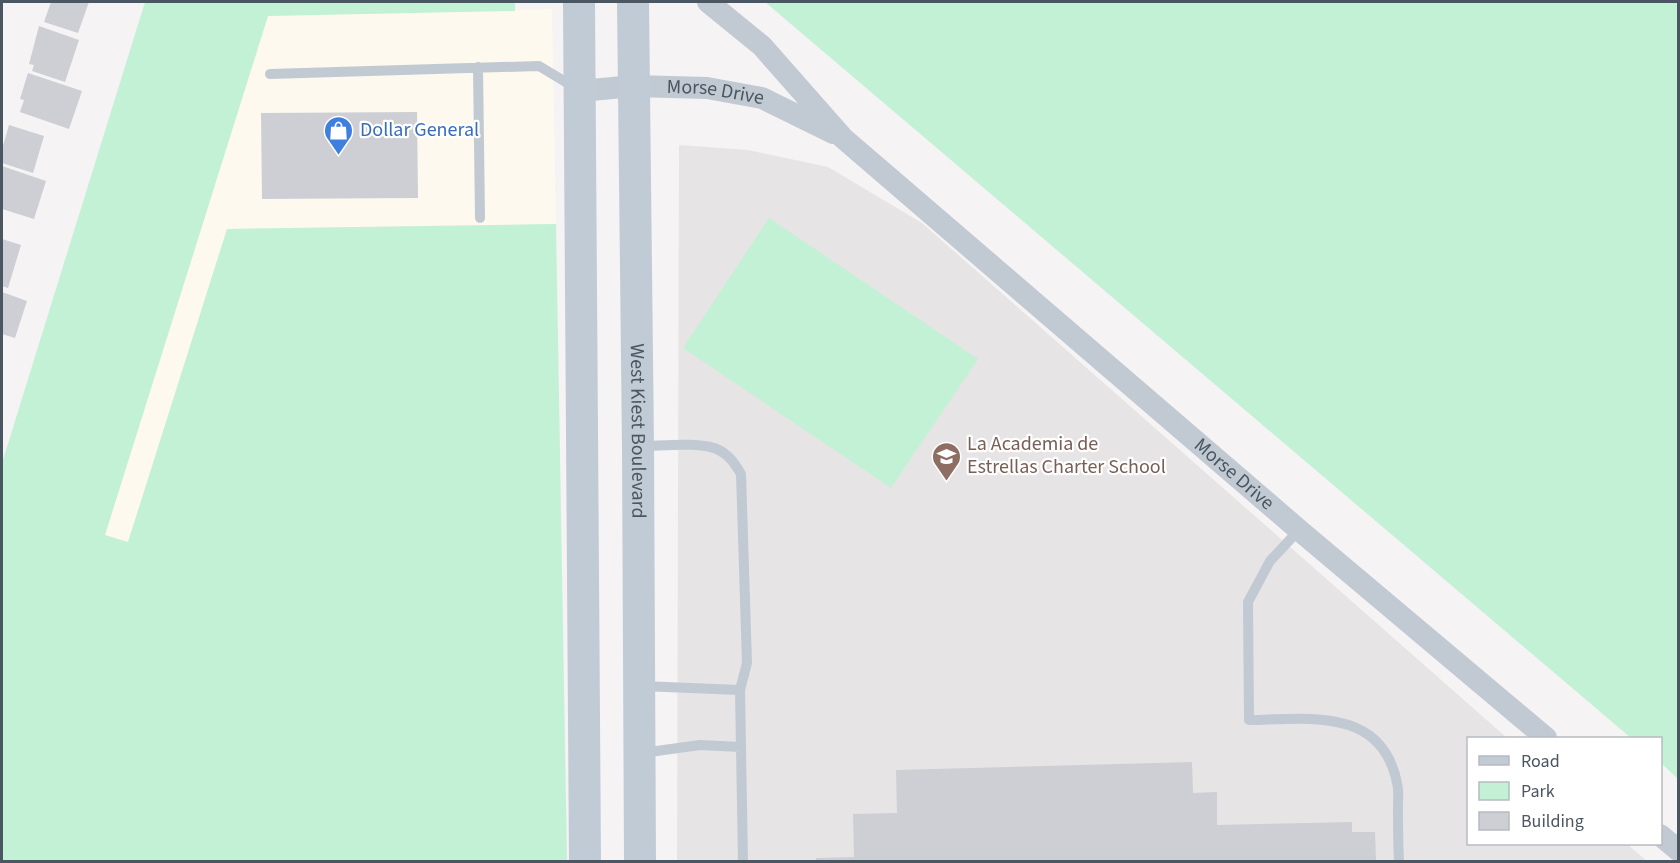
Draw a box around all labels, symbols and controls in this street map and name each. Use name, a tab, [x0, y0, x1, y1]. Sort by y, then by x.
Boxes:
street label: Morse Drive	[666, 73, 766, 112]
shop icon: Dollar General	[323, 114, 355, 156]
place label: Dollar General	[360, 116, 479, 144]
street label: West Kiest Boulevard	[623, 343, 652, 519]
place label: La Academia de Estrellas Charter School	[967, 430, 1166, 481]
street label: Morse Drive	[1188, 432, 1280, 517]
school or university icon: La Academia de Estrellas Charter School	[930, 440, 962, 482]
legend	[1467, 737, 1662, 845]
text: Road	[1521, 749, 1560, 774]
text: Park	[1521, 779, 1555, 804]
text: Building	[1521, 809, 1584, 834]

